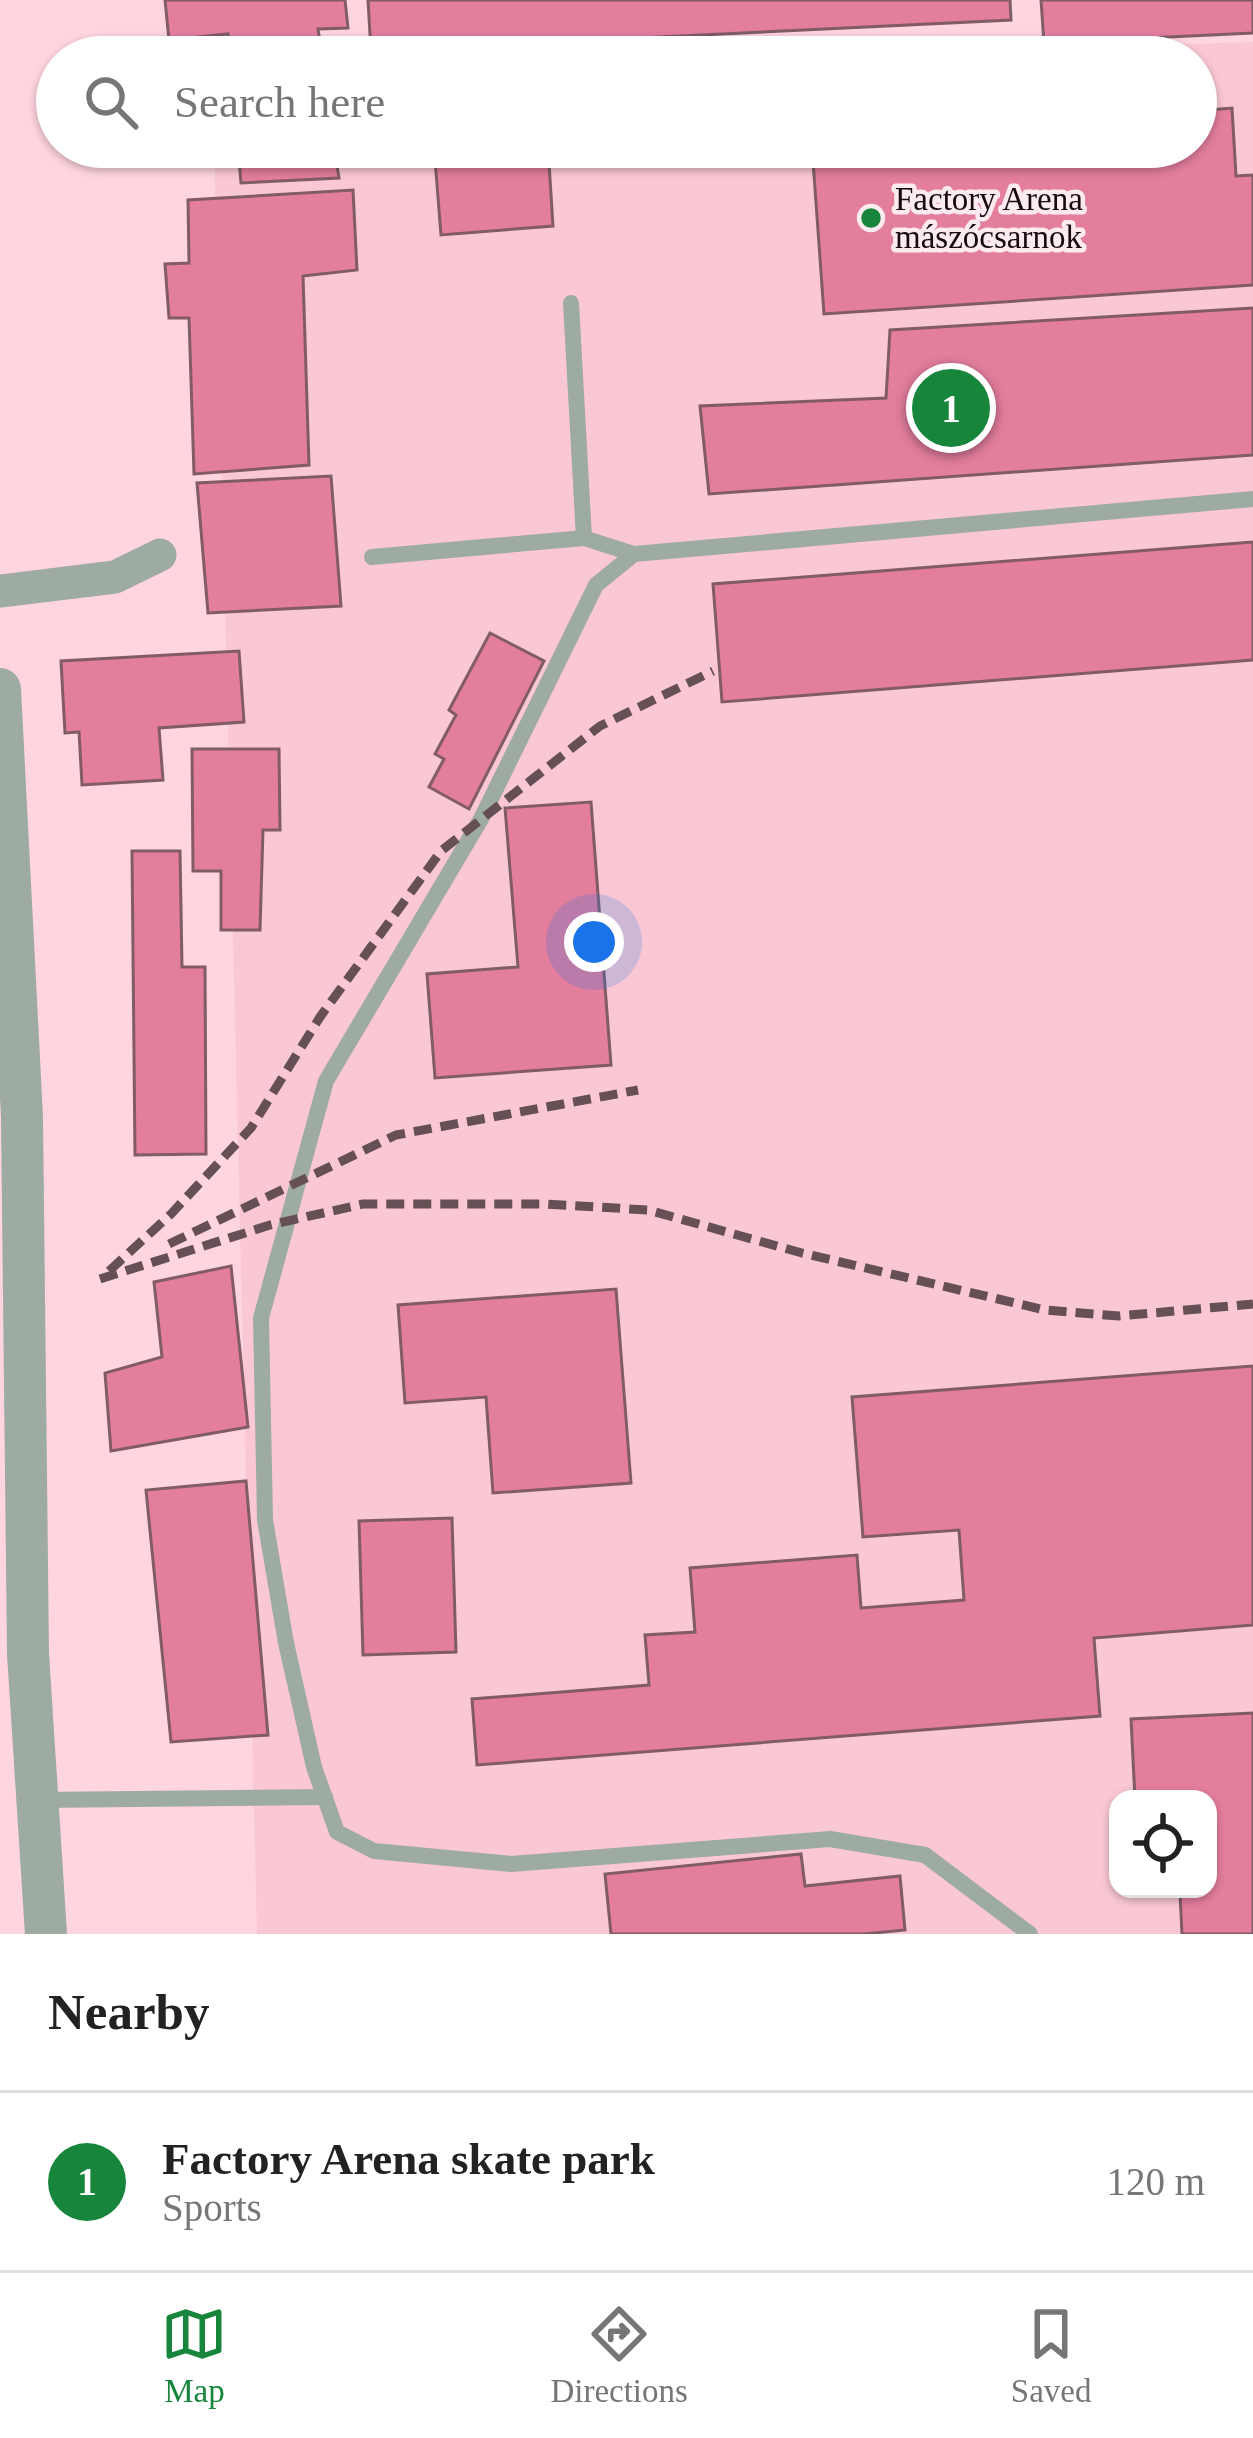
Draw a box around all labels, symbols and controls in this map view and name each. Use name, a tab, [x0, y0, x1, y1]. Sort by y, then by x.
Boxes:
search box	[36, 36, 1217, 168]
icon: search	[78, 69, 144, 135]
text: Search here	[174, 77, 385, 127]
place label: Factory Arena mászócsarnok	[895, 181, 1083, 255]
marker: Factory Arena mászócsarnok	[858, 205, 884, 231]
pin: 1	[912, 363, 990, 453]
your location	[564, 912, 624, 972]
map controls	[1109, 1790, 1217, 1898]
button: locate	[1109, 1790, 1217, 1898]
text: Nearby	[48, 1984, 209, 2040]
text: Factory Arena skate park	[162, 2134, 655, 2184]
text: 1	[77, 2160, 97, 2203]
text: 120 m	[1106, 2160, 1205, 2203]
text: Sports	[162, 2186, 262, 2229]
tab: Map	[161, 2301, 227, 2410]
tab: Directions	[550, 2301, 688, 2410]
tab: Saved	[1011, 2301, 1092, 2410]

